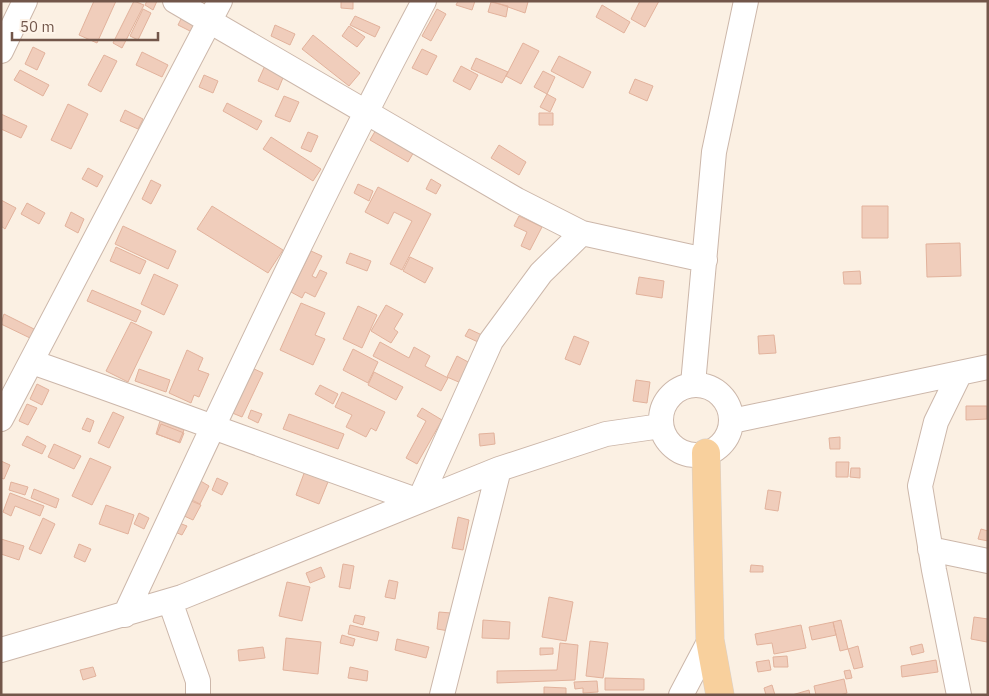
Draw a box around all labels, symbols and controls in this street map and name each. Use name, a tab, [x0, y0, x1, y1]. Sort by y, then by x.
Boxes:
scale bar	[12, 10, 159, 42]
text: 50 m	[20, 17, 55, 36]

